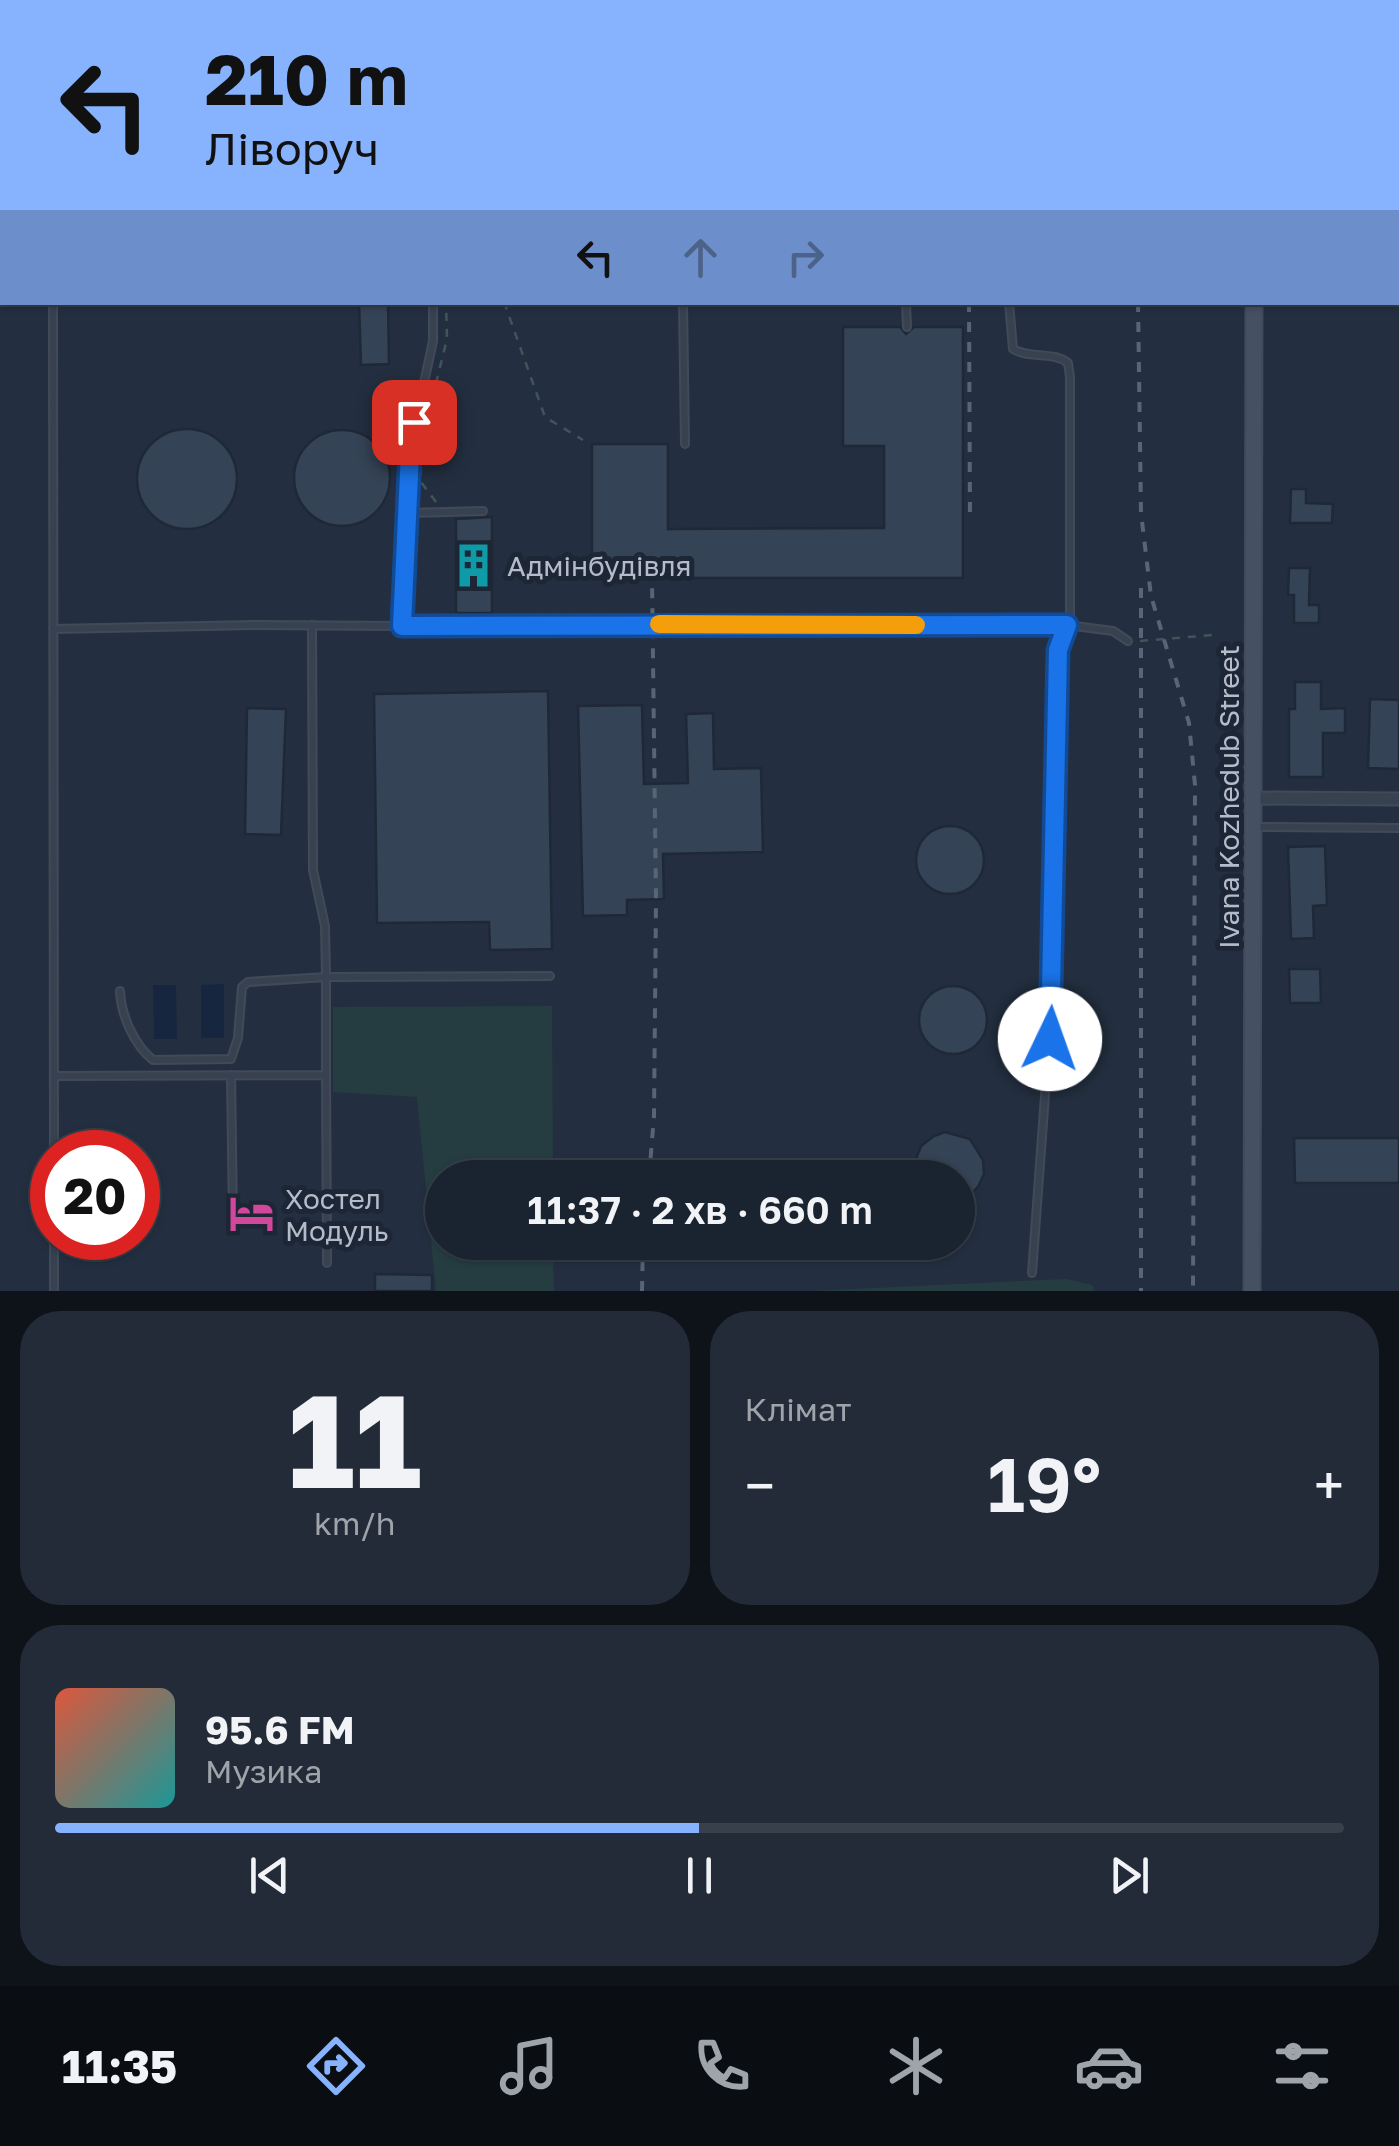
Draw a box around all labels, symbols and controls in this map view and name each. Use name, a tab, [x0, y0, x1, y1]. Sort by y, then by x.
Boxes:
text: 210 m	[205, 36, 408, 120]
icon: left	[40, 40, 170, 170]
text: Ліворуч	[205, 121, 379, 175]
icon: left	[568, 230, 623, 285]
icon: ahead	[673, 230, 728, 285]
icon: right	[778, 230, 833, 285]
pin	[372, 380, 457, 465]
icon: arrive	[387, 395, 442, 450]
building icon: Адмінбудівля	[450, 541, 498, 589]
place label: Адмінбудівля	[507, 549, 692, 582]
street label: Ivana Kozhedub Street	[1212, 645, 1245, 949]
position arrow	[998, 987, 1102, 1091]
speed limit sign: 20	[30, 1130, 160, 1260]
place label: Хостел Модуль	[285, 1182, 388, 1247]
text: 11:37 · 2 хв · 660 m	[527, 1187, 873, 1232]
hotel icon: Хостел Модуль	[228, 1190, 276, 1238]
text: 11	[288, 1361, 422, 1517]
text: Клімат	[745, 1390, 851, 1428]
text: 19°	[987, 1438, 1101, 1529]
text: −	[745, 1452, 775, 1518]
text: +	[1314, 1452, 1344, 1518]
text: km/h	[314, 1504, 395, 1542]
text: 95.6 FM	[205, 1707, 355, 1752]
text: Музика	[205, 1752, 322, 1790]
icon: previous	[242, 1848, 297, 1903]
icon: pause	[672, 1848, 727, 1903]
icon: next	[1102, 1848, 1157, 1903]
icon: directions	[301, 2031, 371, 2101]
icon: music	[494, 2031, 564, 2101]
icon: phone	[687, 2031, 757, 2101]
icon: climate	[881, 2031, 951, 2101]
icon: car	[1074, 2031, 1144, 2101]
icon: filters	[1267, 2031, 1337, 2101]
text: 11:35	[62, 2039, 177, 2093]

